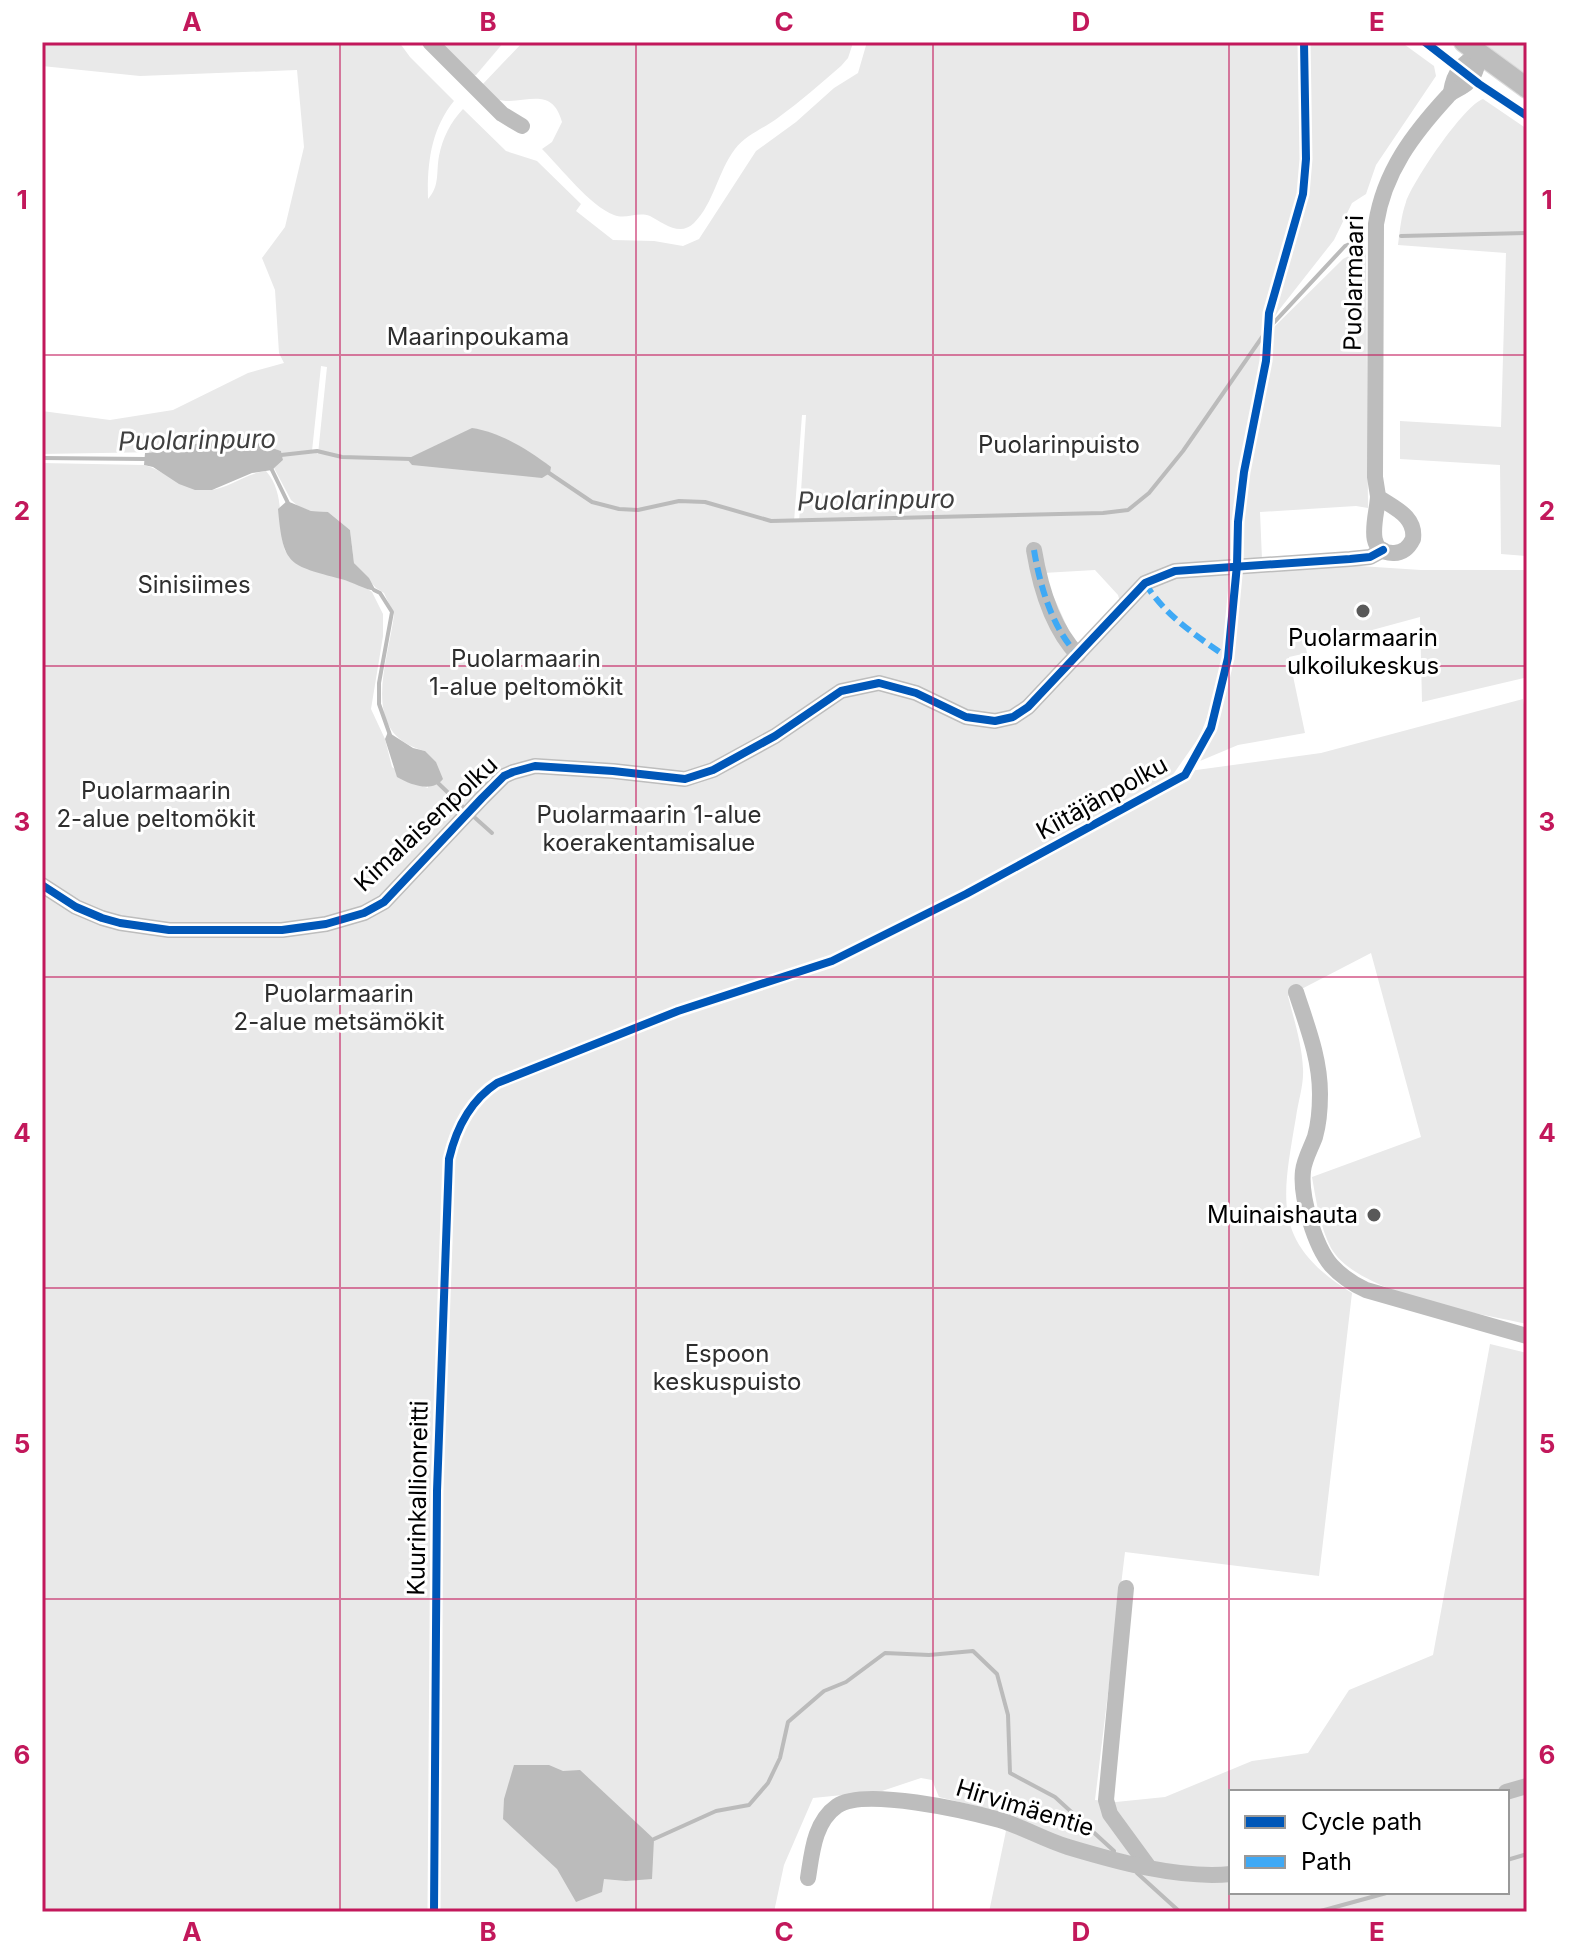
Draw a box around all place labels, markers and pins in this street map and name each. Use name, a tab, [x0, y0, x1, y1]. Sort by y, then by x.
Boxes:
marker: Puolarmaarin ulkoilukeskus	[1354, 602, 1372, 620]
place label: Puolarmaarin ulkoilukeskus	[1287, 623, 1439, 680]
place label: Muinaishauta	[1207, 1200, 1358, 1229]
marker: Muinaishauta	[1365, 1206, 1383, 1224]

